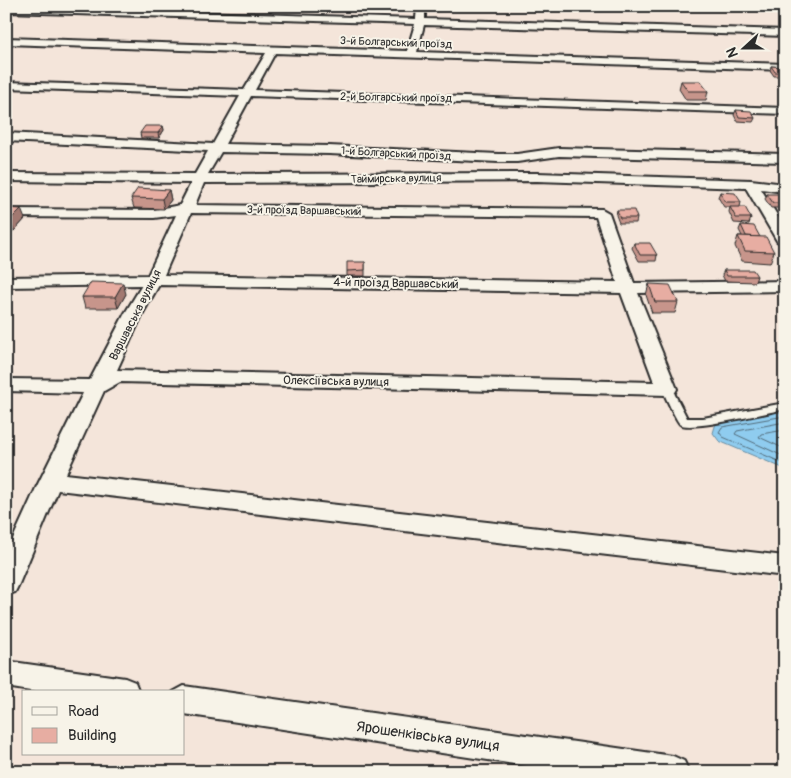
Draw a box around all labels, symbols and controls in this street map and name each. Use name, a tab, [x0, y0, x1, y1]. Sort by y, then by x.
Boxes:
north arrow	[718, 22, 768, 72]
street label: 3-й Болгарський проїзд	[340, 34, 453, 51]
text: N	[723, 45, 742, 60]
street label: 2-й Болгарський проїзд	[340, 90, 453, 105]
street label: 1-й Болгарський проїзд	[341, 144, 452, 163]
street label: Таймирська вулиця	[351, 171, 441, 186]
street label: 3-й проїзд Варшавський	[247, 203, 361, 218]
street label: Варшавська вулиця	[106, 267, 165, 363]
street label: 4-й проїзд Варшавський	[333, 275, 459, 292]
street label: Олексіївська вулиця	[283, 373, 390, 390]
legend	[22, 690, 185, 756]
text: Road	[68, 702, 99, 721]
street label: Ярошенківська вулиця	[355, 717, 501, 756]
text: Building	[68, 726, 116, 745]

